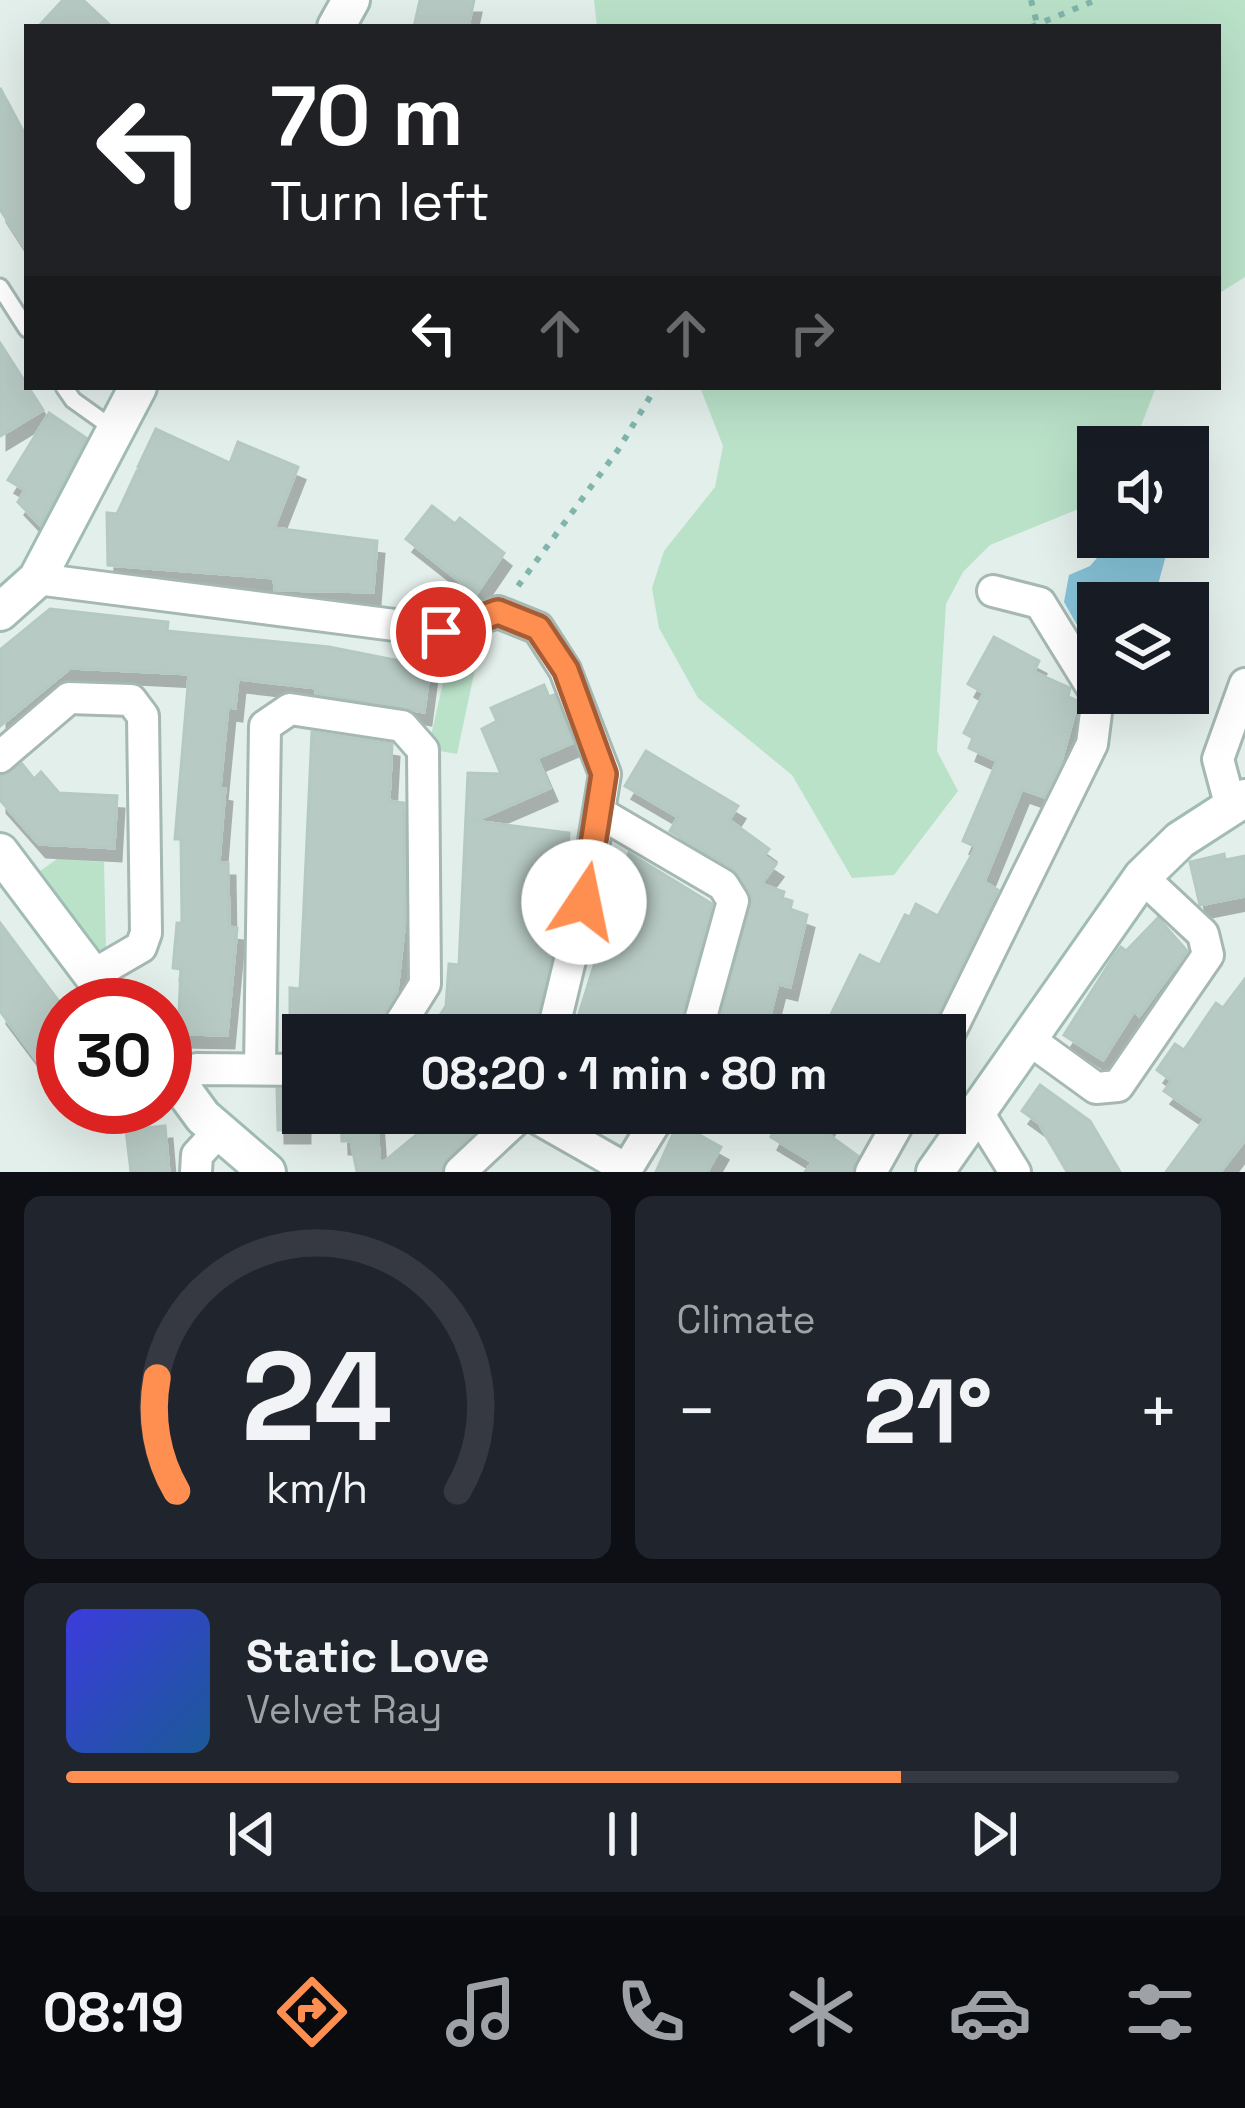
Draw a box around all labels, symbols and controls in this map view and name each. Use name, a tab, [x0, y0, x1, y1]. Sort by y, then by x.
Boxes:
text: 70 m	[270, 62, 464, 170]
icon: left	[72, 72, 228, 228]
text: Turn left	[270, 167, 490, 236]
icon: left	[401, 300, 467, 366]
icon: ahead	[527, 300, 593, 366]
icon: ahead	[653, 300, 719, 366]
icon: right	[779, 300, 845, 366]
map controls	[1077, 426, 1209, 714]
button: sound	[1077, 426, 1209, 558]
pin	[390, 581, 492, 683]
button: layers	[1077, 582, 1209, 714]
icon: arrive	[408, 599, 474, 665]
position arrow	[521, 839, 647, 965]
speed limit sign: 30	[36, 978, 192, 1134]
text: 08:20 · 1 min · 80 m	[421, 1045, 827, 1102]
text: Climate	[677, 1295, 816, 1344]
text: 24	[241, 1317, 393, 1476]
text: 21°	[863, 1354, 993, 1469]
text: −	[677, 1369, 717, 1453]
text: +	[1138, 1369, 1179, 1453]
text: km/h	[266, 1460, 368, 1515]
text: Static Love	[246, 1628, 490, 1685]
text: Velvet Ray	[246, 1685, 442, 1734]
icon: previous	[219, 1801, 285, 1867]
icon: pause	[590, 1801, 656, 1867]
icon: next	[961, 1801, 1027, 1867]
icon: directions	[270, 1970, 354, 2054]
icon: music	[439, 1970, 523, 2054]
icon: phone	[609, 1970, 693, 2054]
icon: climate	[779, 1970, 863, 2054]
icon: car	[948, 1970, 1032, 2054]
icon: filters	[1118, 1970, 1202, 2054]
text: 08:19	[43, 1978, 184, 2047]

